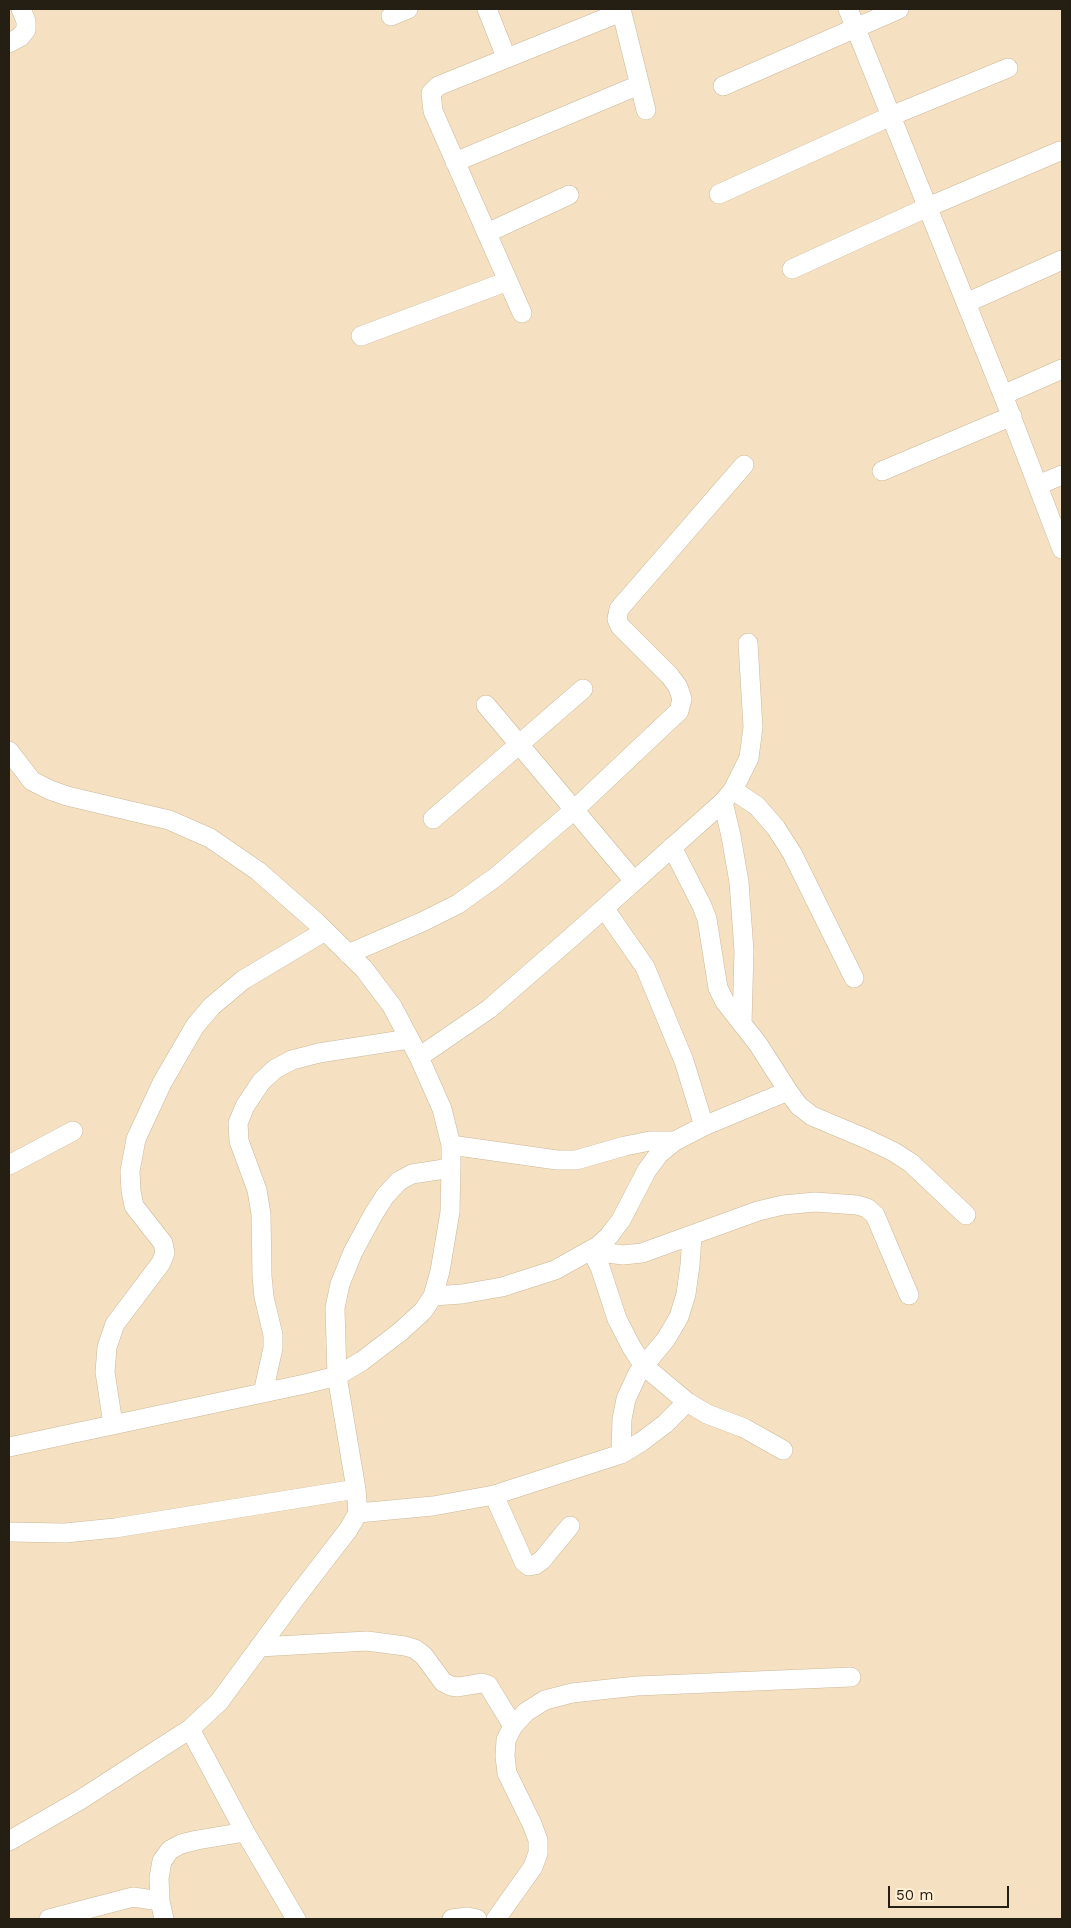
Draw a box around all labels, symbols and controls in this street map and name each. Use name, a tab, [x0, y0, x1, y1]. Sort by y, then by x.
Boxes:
scale bar	[891, 1876, 1012, 1908]
text: 50 m	[896, 1886, 933, 1904]

